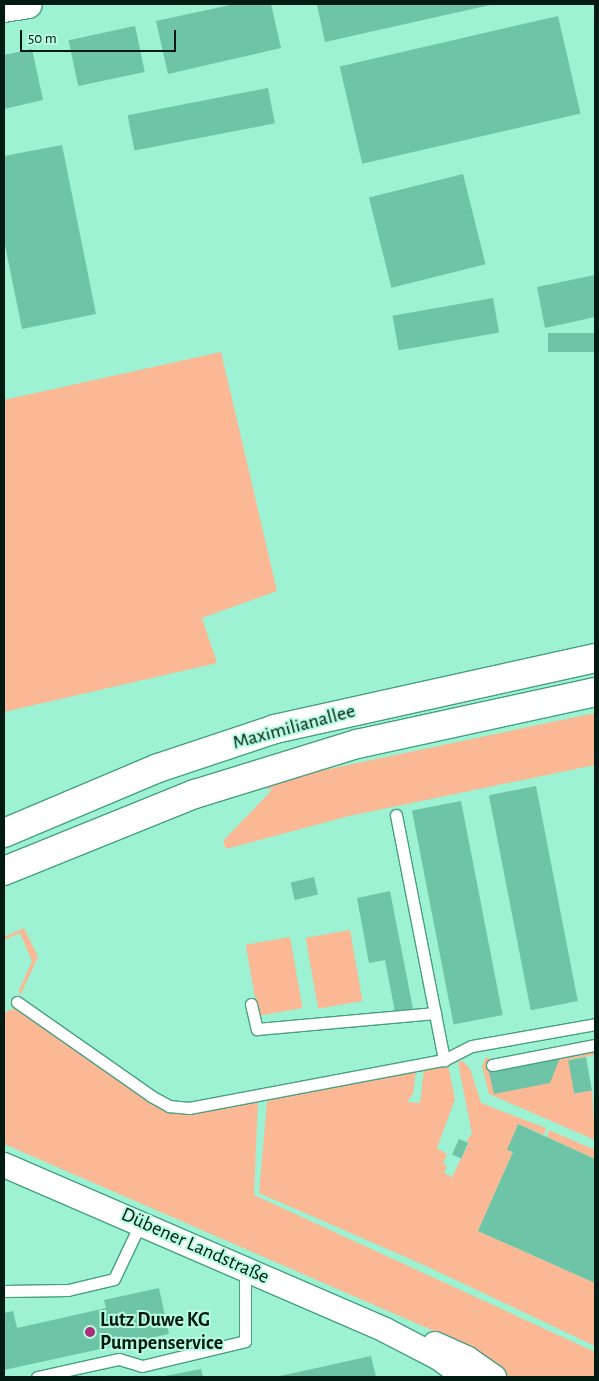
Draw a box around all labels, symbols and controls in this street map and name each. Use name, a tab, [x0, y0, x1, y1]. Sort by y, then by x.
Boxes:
scale bar	[22, 20, 179, 52]
text: 50 m	[28, 31, 57, 46]
street label: Maximilianallee	[230, 699, 358, 755]
street label: Dübener Landstraße	[117, 1203, 273, 1289]
place label: Lutz Duwe KG Pumpenservice	[100, 1308, 223, 1355]
marker: Lutz Duwe KG Pumpenservice	[84, 1326, 96, 1338]

